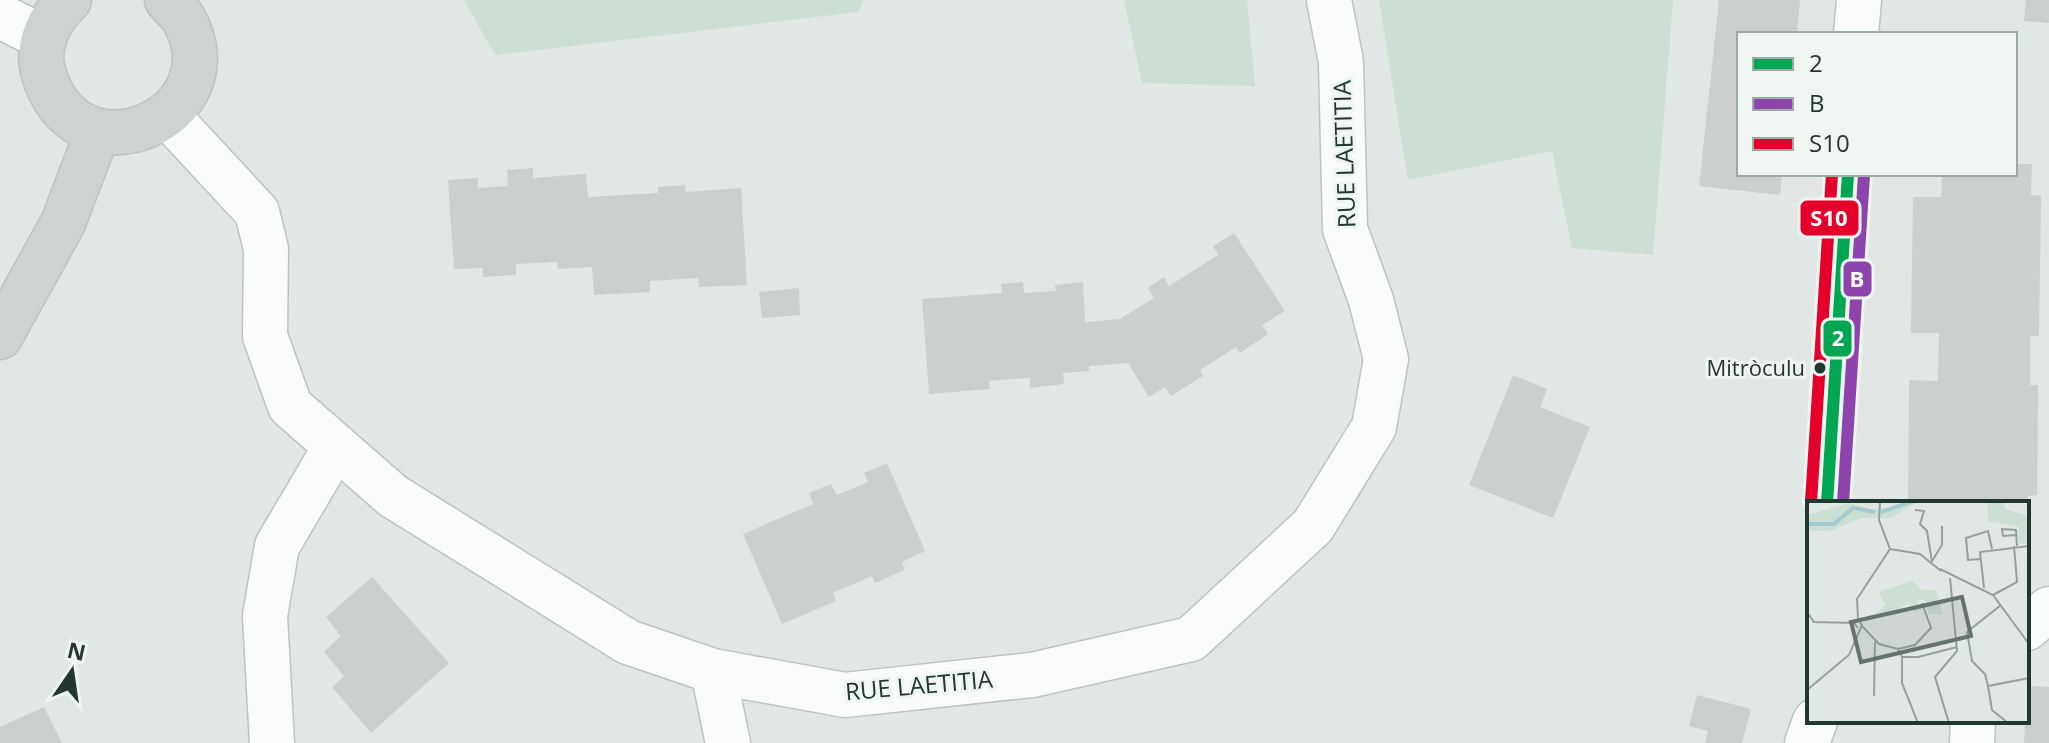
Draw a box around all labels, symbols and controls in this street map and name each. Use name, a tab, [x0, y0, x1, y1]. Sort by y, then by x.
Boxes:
legend	[1737, 32, 2017, 176]
text: 2	[1809, 46, 1823, 79]
street label: RUE LAETITIA	[1324, 79, 1363, 229]
text: B	[1809, 86, 1825, 119]
text: S10	[1809, 126, 1850, 159]
line badge: S10	[1799, 199, 1860, 237]
text: S10	[1810, 202, 1848, 232]
line badge: B	[1842, 260, 1873, 298]
text: B	[1850, 263, 1864, 293]
line badge: 2	[1822, 319, 1853, 358]
text: 2	[1832, 322, 1844, 352]
place label: Mitròculu	[1707, 352, 1805, 382]
marker: Mitròculu	[1812, 360, 1828, 376]
inset map	[1807, 501, 2029, 723]
north arrow	[32, 631, 112, 711]
text: N	[65, 634, 89, 667]
street label: RUE LAETITIA	[844, 662, 995, 707]

